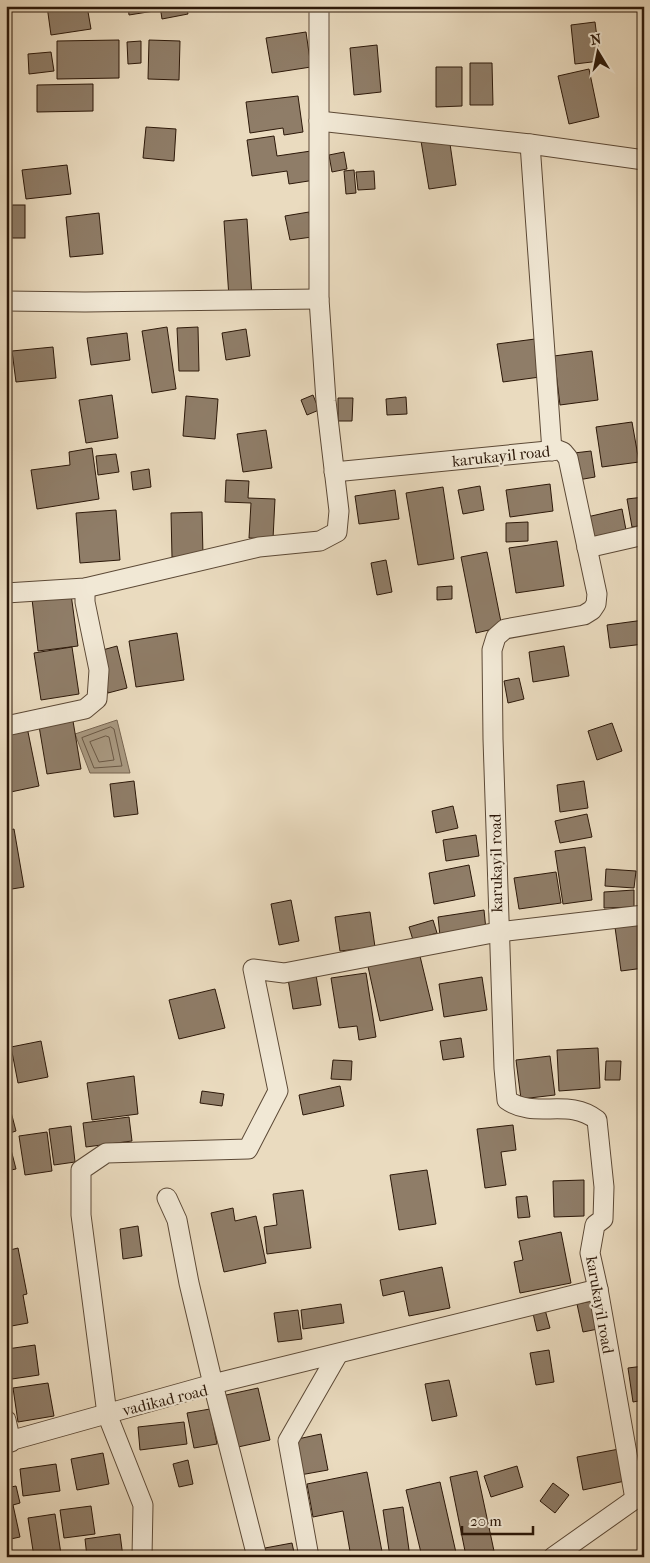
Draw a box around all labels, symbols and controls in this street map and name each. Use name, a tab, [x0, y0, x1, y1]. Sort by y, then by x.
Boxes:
north arrow	[572, 28, 622, 78]
text: N	[589, 30, 603, 49]
street label: karukayil road	[451, 441, 551, 471]
street label: karukayil road	[486, 813, 506, 913]
street label: karukayil road	[582, 1255, 618, 1356]
street label: vadikad road	[120, 1380, 210, 1420]
scale bar	[462, 1503, 534, 1535]
text: 20 m	[470, 1512, 502, 1530]

